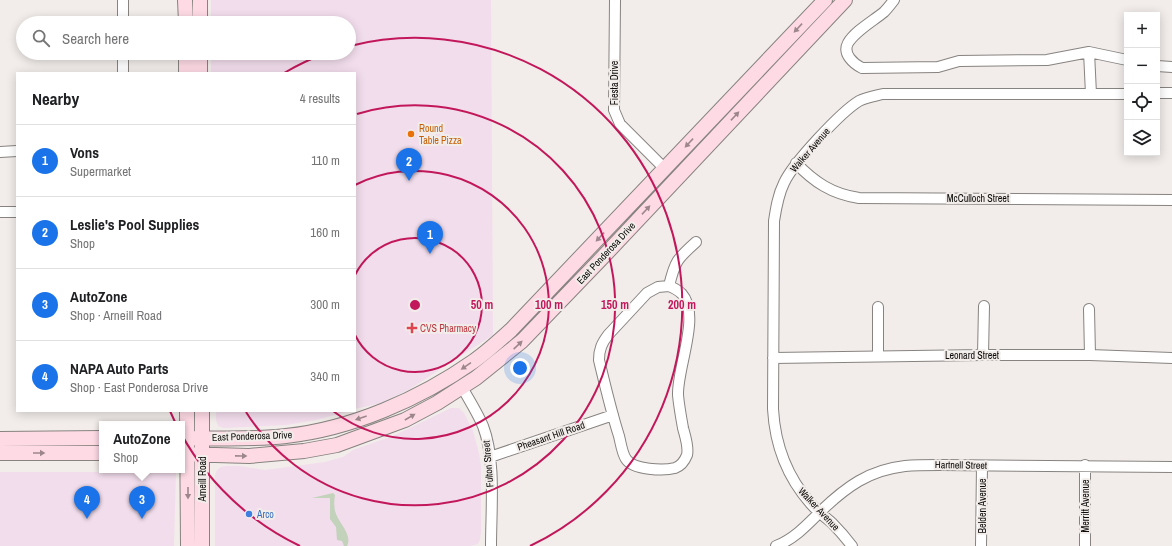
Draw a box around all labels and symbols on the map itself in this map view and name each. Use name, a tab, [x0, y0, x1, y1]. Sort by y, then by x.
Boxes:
one-way arrow	[793, 23, 803, 33]
street label: Fiesta Drive	[608, 60, 621, 105]
one-way arrow	[731, 111, 740, 121]
place label: Round Table Pizza	[419, 122, 462, 147]
street label: Walker Avenue	[787, 125, 833, 175]
marker: Round Table Pizza	[406, 129, 416, 139]
one-way arrow	[685, 138, 694, 148]
pin: 2	[396, 148, 422, 181]
street label: McCulloch Street	[947, 192, 1010, 205]
one-way arrow	[641, 205, 651, 215]
street label: East Ponderosa Drive	[574, 219, 638, 287]
pin: 1	[417, 221, 443, 254]
one-way arrow	[596, 233, 605, 242]
text: 50 m	[471, 297, 493, 313]
text: 100 m	[535, 297, 563, 313]
text: 150 m	[601, 297, 629, 313]
text: 200 m	[668, 297, 696, 313]
centre of rings	[408, 298, 422, 312]
place label: CVS Pharmacy	[420, 322, 477, 335]
marker: CVS Pharmacy	[407, 323, 417, 333]
one-way arrow	[513, 340, 523, 349]
street label: Leonard Street	[945, 349, 1000, 362]
your location	[510, 358, 530, 378]
one-way arrow	[461, 362, 471, 370]
one-way arrow	[404, 413, 416, 420]
one-way arrow	[355, 416, 367, 422]
street label: Pheasant Hill Road	[515, 418, 587, 454]
street label: East Ponderosa Drive	[212, 428, 293, 444]
street label: Fulton Street	[479, 439, 497, 488]
one-way arrow	[33, 450, 46, 456]
one-way arrow	[235, 453, 248, 459]
street label: Arneill Road	[196, 456, 209, 503]
street label: Hartnell Street	[935, 458, 988, 472]
street label: Belden Avenue	[976, 478, 989, 534]
street label: Merritt Avenue	[1079, 479, 1092, 533]
street label: Walker Avenue	[796, 485, 843, 534]
pin: 4	[74, 486, 100, 519]
pin: 3	[129, 486, 155, 519]
one-way arrow	[185, 487, 191, 500]
place label: Arco	[256, 508, 274, 521]
marker: Arco	[244, 509, 254, 519]

